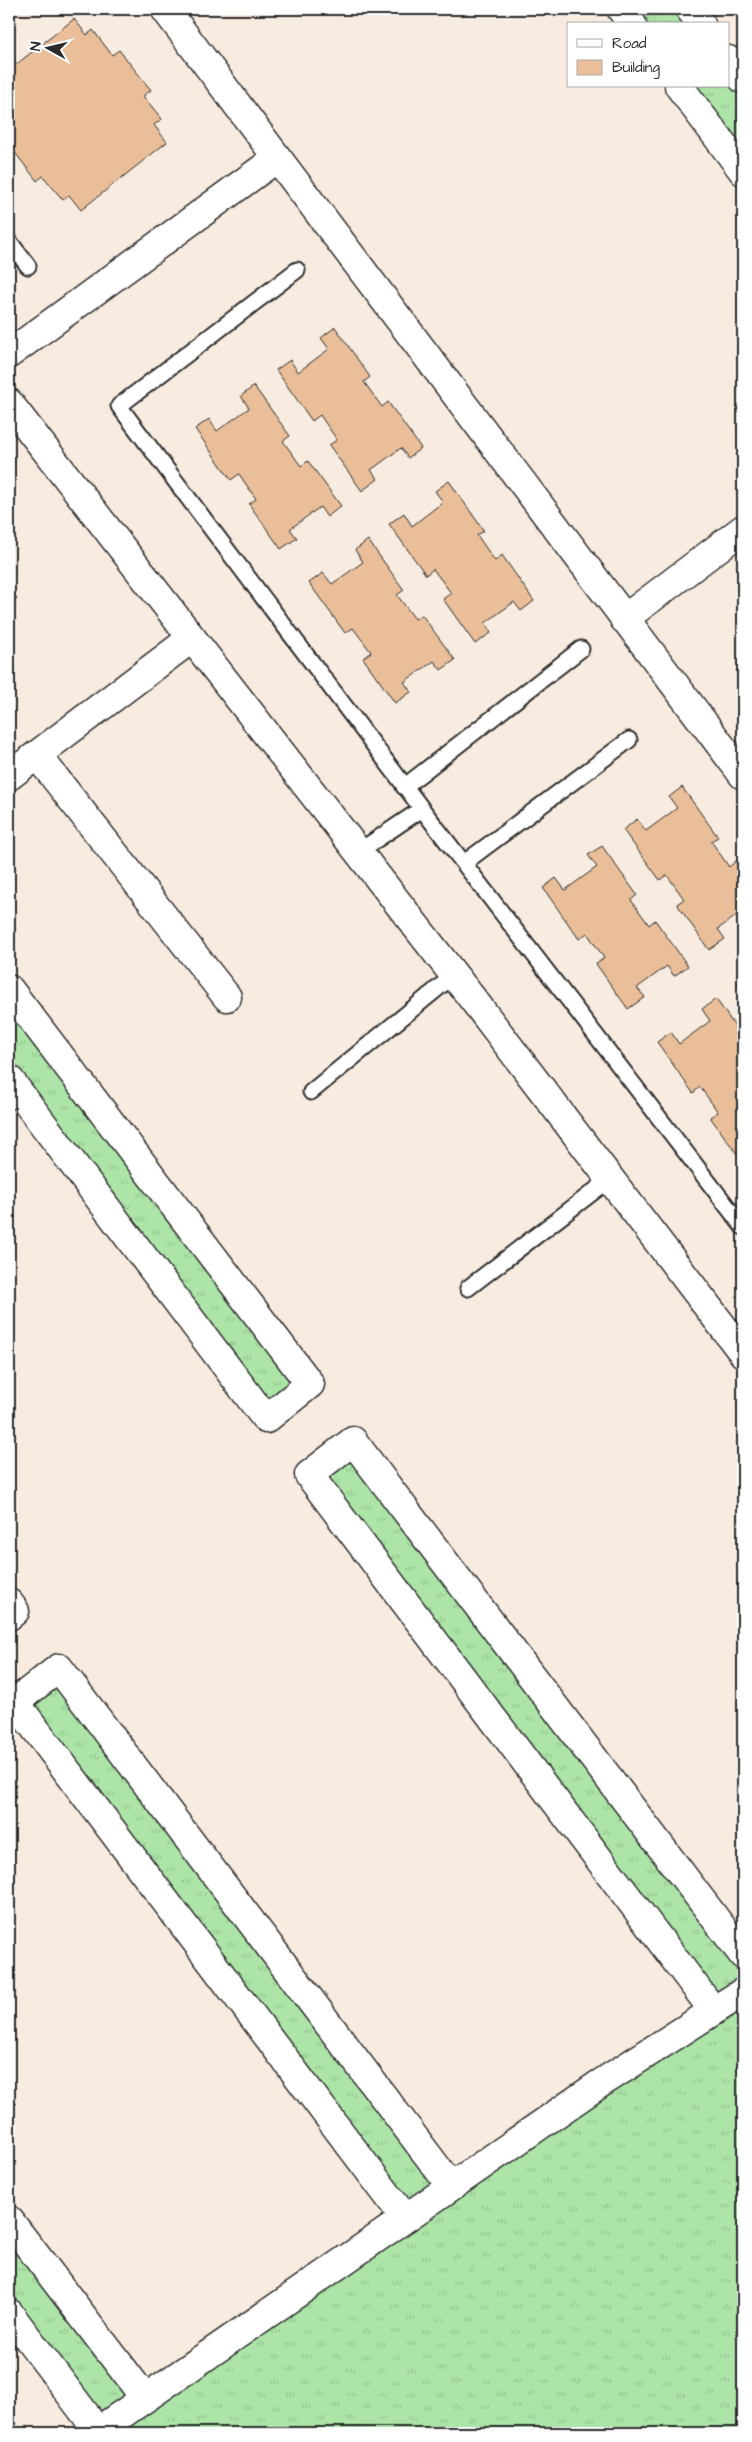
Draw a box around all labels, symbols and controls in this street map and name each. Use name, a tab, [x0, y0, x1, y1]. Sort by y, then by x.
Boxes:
north arrow	[22, 22, 72, 72]
legend	[567, 22, 730, 88]
text: Road	[612, 33, 647, 54]
text: N	[26, 40, 47, 52]
text: Building	[612, 57, 660, 79]

